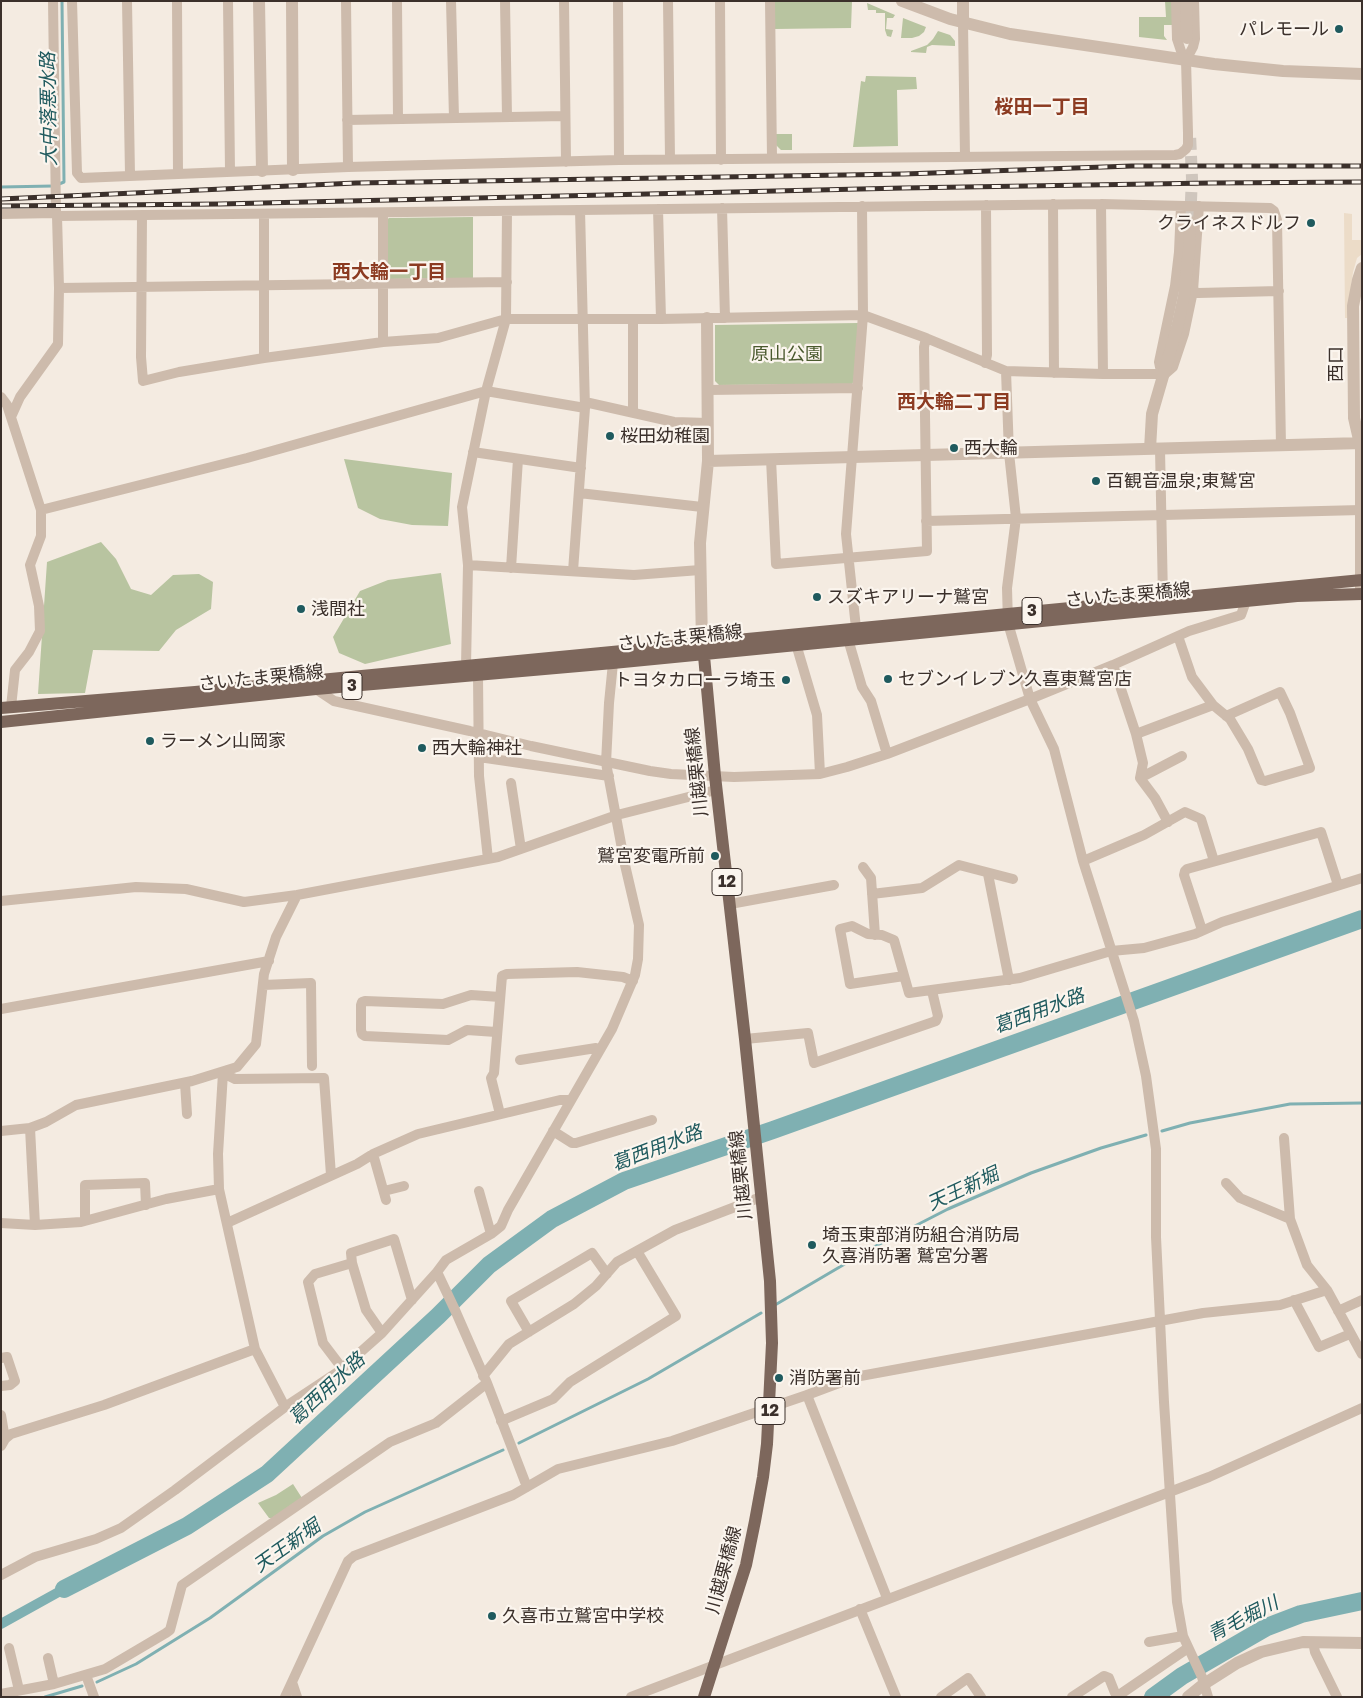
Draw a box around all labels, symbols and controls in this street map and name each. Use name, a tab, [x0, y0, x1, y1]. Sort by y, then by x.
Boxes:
place label: パレモール	[1239, 18, 1329, 40]
marker: パレモール	[1333, 23, 1345, 35]
water label: 大中落悪水路	[37, 52, 61, 166]
district label: 桜田一丁目	[995, 96, 1089, 118]
place label: クライネスドルフ	[1157, 212, 1301, 234]
marker: クライネスドルフ	[1305, 217, 1317, 229]
district label: 西大輪一丁目	[332, 261, 446, 283]
park label: 原山公園	[751, 343, 823, 365]
street label: 西口	[1325, 346, 1347, 382]
district label: 西大輪二丁目	[897, 391, 1011, 413]
place label: 桜田幼稚園	[620, 425, 710, 447]
marker: 桜田幼稚園	[604, 430, 616, 442]
place label: 西大輪	[964, 437, 1018, 459]
marker: 西大輪	[948, 442, 960, 454]
place label: 百観音温泉;東鷲宮	[1106, 470, 1255, 492]
marker: 百観音温泉;東鷲宮	[1090, 475, 1102, 487]
street label: さいたま栗橋線	[1064, 579, 1192, 611]
place label: スズキアリーナ鷲宮	[827, 586, 989, 608]
marker: スズキアリーナ鷲宮	[811, 591, 823, 603]
place label: 浅間社	[311, 598, 365, 620]
road number: 3	[1022, 598, 1042, 624]
marker: 浅間社	[295, 603, 307, 615]
street label: さいたま栗橋線	[616, 621, 744, 655]
street label: さいたま栗橋線	[197, 661, 325, 695]
place label: セブンイレブン久喜東鷲宮店	[898, 668, 1132, 690]
place label: トヨタカローラ埼玉	[614, 669, 776, 691]
road number: 3	[342, 672, 362, 699]
marker: セブンイレブン久喜東鷲宮店	[882, 673, 894, 685]
marker: トヨタカローラ埼玉	[780, 674, 792, 686]
street label: 川越栗橋線	[682, 726, 712, 818]
place label: ラーメン山岡家	[160, 730, 286, 752]
marker: ラーメン山岡家	[144, 735, 156, 747]
place label: 西大輪神社	[432, 737, 522, 759]
marker: 西大輪神社	[416, 742, 428, 754]
place label: 鷲宮変電所前	[597, 845, 705, 867]
marker: 鷲宮変電所前	[709, 850, 721, 862]
road number: 12	[712, 869, 742, 896]
water label: 葛西用水路	[990, 984, 1088, 1038]
water label: 葛西用水路	[609, 1120, 705, 1176]
street label: 川越栗橋線	[726, 1129, 756, 1221]
water label: 天王新堀	[924, 1163, 1002, 1215]
place label: 埼玉東部消防組合消防局 久喜消防署 鷲宮分署	[822, 1224, 1020, 1266]
marker: 埼玉東部消防組合消防局 久喜消防署 鷲宮分署	[806, 1239, 818, 1251]
water label: 葛西用水路	[284, 1348, 370, 1430]
place label: 消防署前	[789, 1367, 861, 1389]
marker: 消防署前	[773, 1372, 785, 1384]
road number: 12	[755, 1398, 785, 1424]
water label: 天王新堀	[249, 1515, 325, 1577]
street label: 川越栗橋線	[702, 1524, 746, 1616]
water label: 青毛堀川	[1204, 1592, 1282, 1646]
place label: 久喜市立鷲宮中学校	[502, 1605, 664, 1627]
marker: 久喜市立鷲宮中学校	[486, 1610, 498, 1622]

